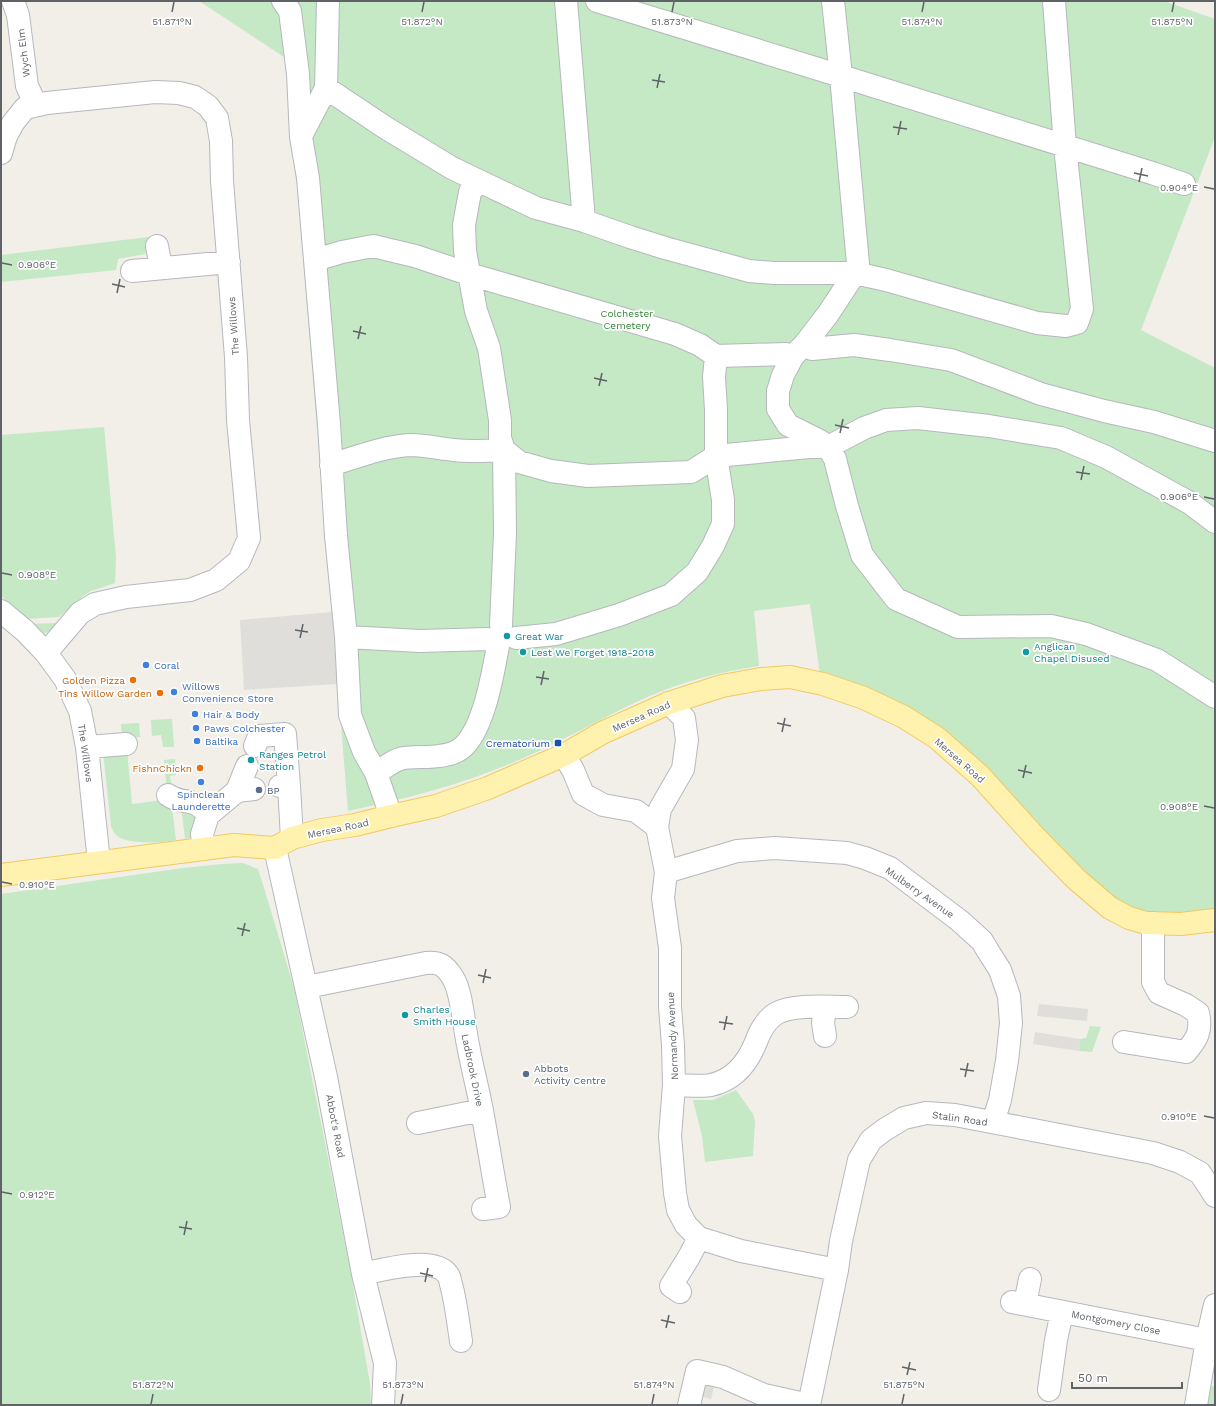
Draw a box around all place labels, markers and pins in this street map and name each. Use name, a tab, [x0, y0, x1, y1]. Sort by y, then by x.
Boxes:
marker: Great War	[502, 631, 512, 641]
place label: Great War	[515, 631, 564, 642]
place label: Anglican Chapel Disused	[1034, 641, 1109, 664]
marker: Lest We Forget 1918-2018	[518, 647, 528, 657]
place label: Lest We Forget 1918-2018	[531, 647, 654, 658]
marker: Anglican Chapel Disused	[1021, 647, 1031, 657]
marker: Coral	[141, 660, 151, 670]
place label: Coral	[154, 660, 180, 671]
place label: Golden Pizza	[62, 675, 125, 686]
marker: Golden Pizza	[128, 675, 138, 685]
place label: Willows Convenience Store	[182, 681, 274, 704]
marker: Willows Convenience Store	[169, 687, 179, 697]
place label: Tins Willow Garden	[58, 688, 152, 699]
marker: Tins Willow Garden	[155, 688, 165, 698]
marker: Hair & Body	[190, 709, 200, 719]
place label: Hair & Body	[203, 709, 260, 720]
marker: Paws Colchester	[191, 723, 201, 733]
place label: Paws Colchester	[204, 723, 285, 734]
marker: Baltika	[192, 736, 202, 746]
place label: Baltika	[205, 736, 238, 747]
place label: Crematorium	[486, 738, 550, 749]
marker: Crematorium	[553, 738, 563, 748]
place label: Ranges Petrol Station	[259, 749, 326, 772]
marker: Ranges Petrol Station	[246, 755, 256, 765]
place label: FishnChickn	[132, 763, 192, 774]
marker: FishnChickn	[195, 763, 205, 773]
marker: Spinclean Launderette	[196, 777, 206, 787]
marker: BP	[254, 785, 264, 795]
place label: BP	[267, 785, 280, 796]
place label: Spinclean Launderette	[171, 789, 231, 812]
place label: Charles Smith House	[413, 1004, 476, 1027]
marker: Charles Smith House	[400, 1010, 410, 1020]
place label: Abbots Activity Centre	[534, 1063, 606, 1086]
marker: Abbots Activity Centre	[521, 1069, 531, 1079]

